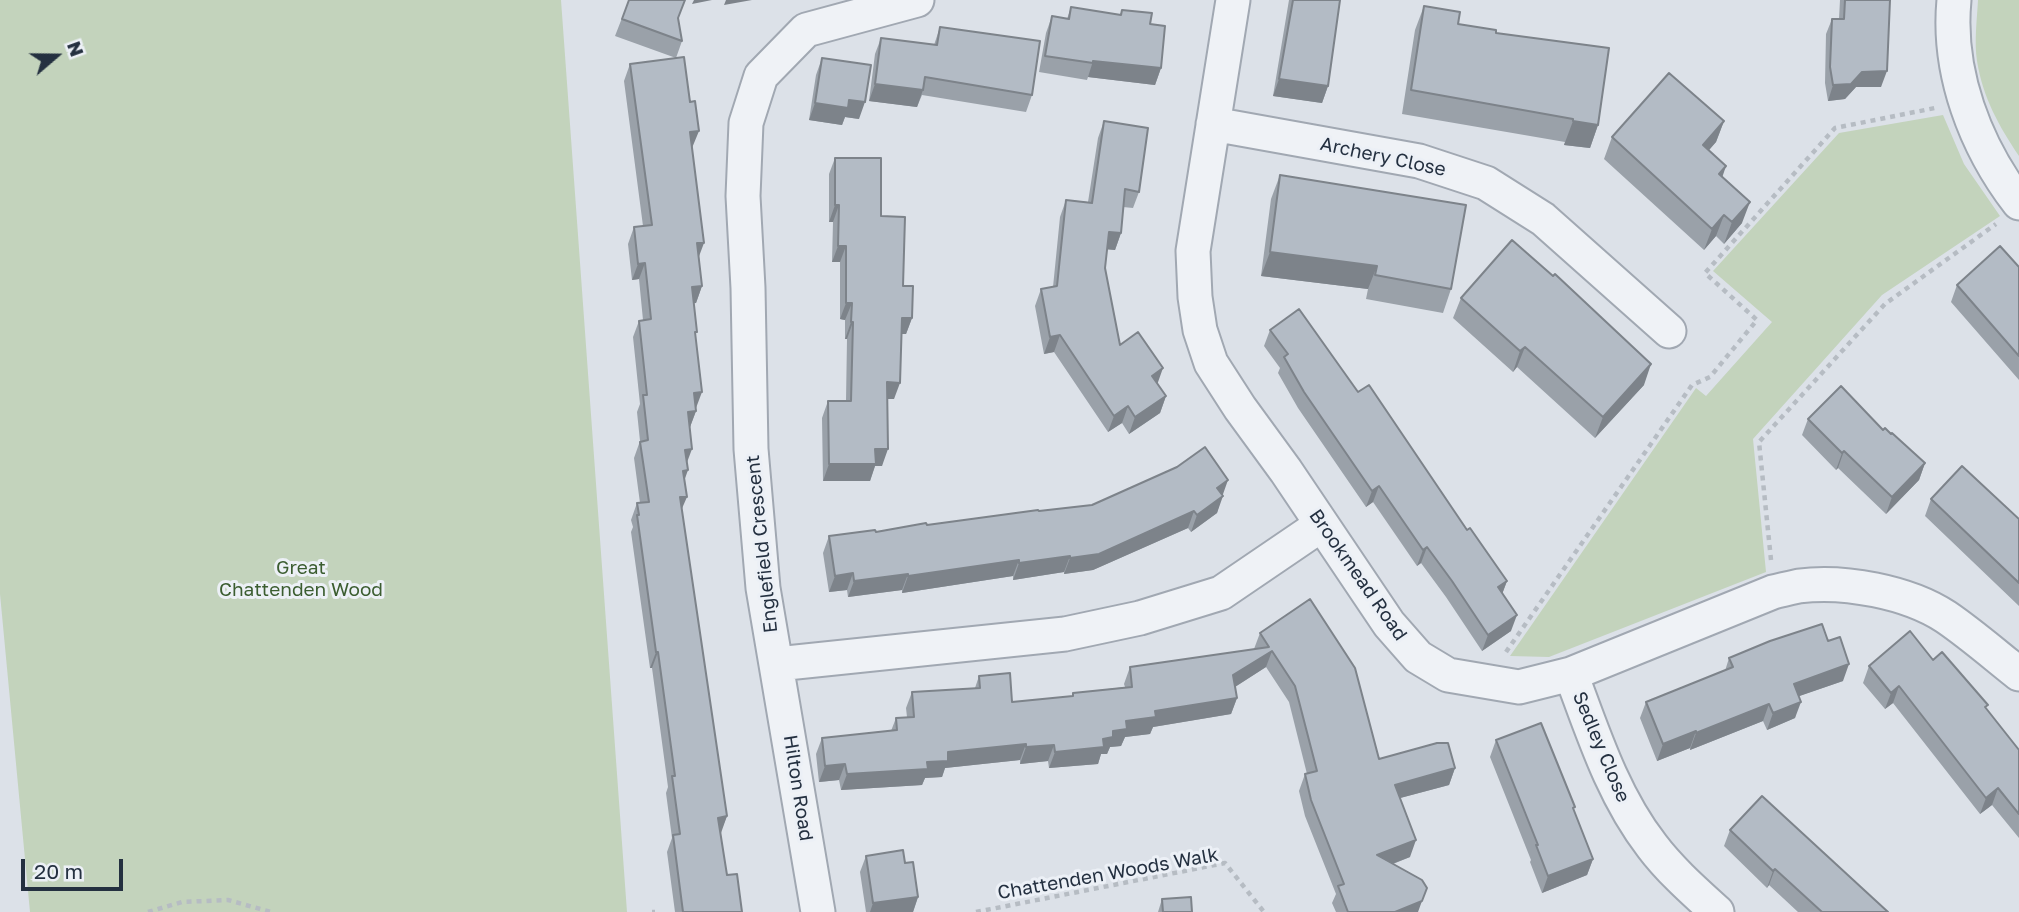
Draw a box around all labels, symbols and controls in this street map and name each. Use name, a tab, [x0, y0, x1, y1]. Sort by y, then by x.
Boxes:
north arrow	[21, 21, 91, 91]
text: N	[63, 38, 89, 59]
street label: Archery Close	[1318, 133, 1448, 181]
street label: Englefield Crescent	[741, 454, 783, 634]
street label: Brookmead Road	[1304, 505, 1412, 645]
park label: Great Chattenden Wood	[219, 557, 383, 601]
street label: Sedley Close	[1567, 688, 1635, 806]
street label: Hilton Road	[778, 733, 818, 843]
street label: Chattenden Woods Walk	[996, 843, 1220, 905]
scale bar	[24, 846, 126, 890]
text: 20 m	[34, 858, 83, 884]

